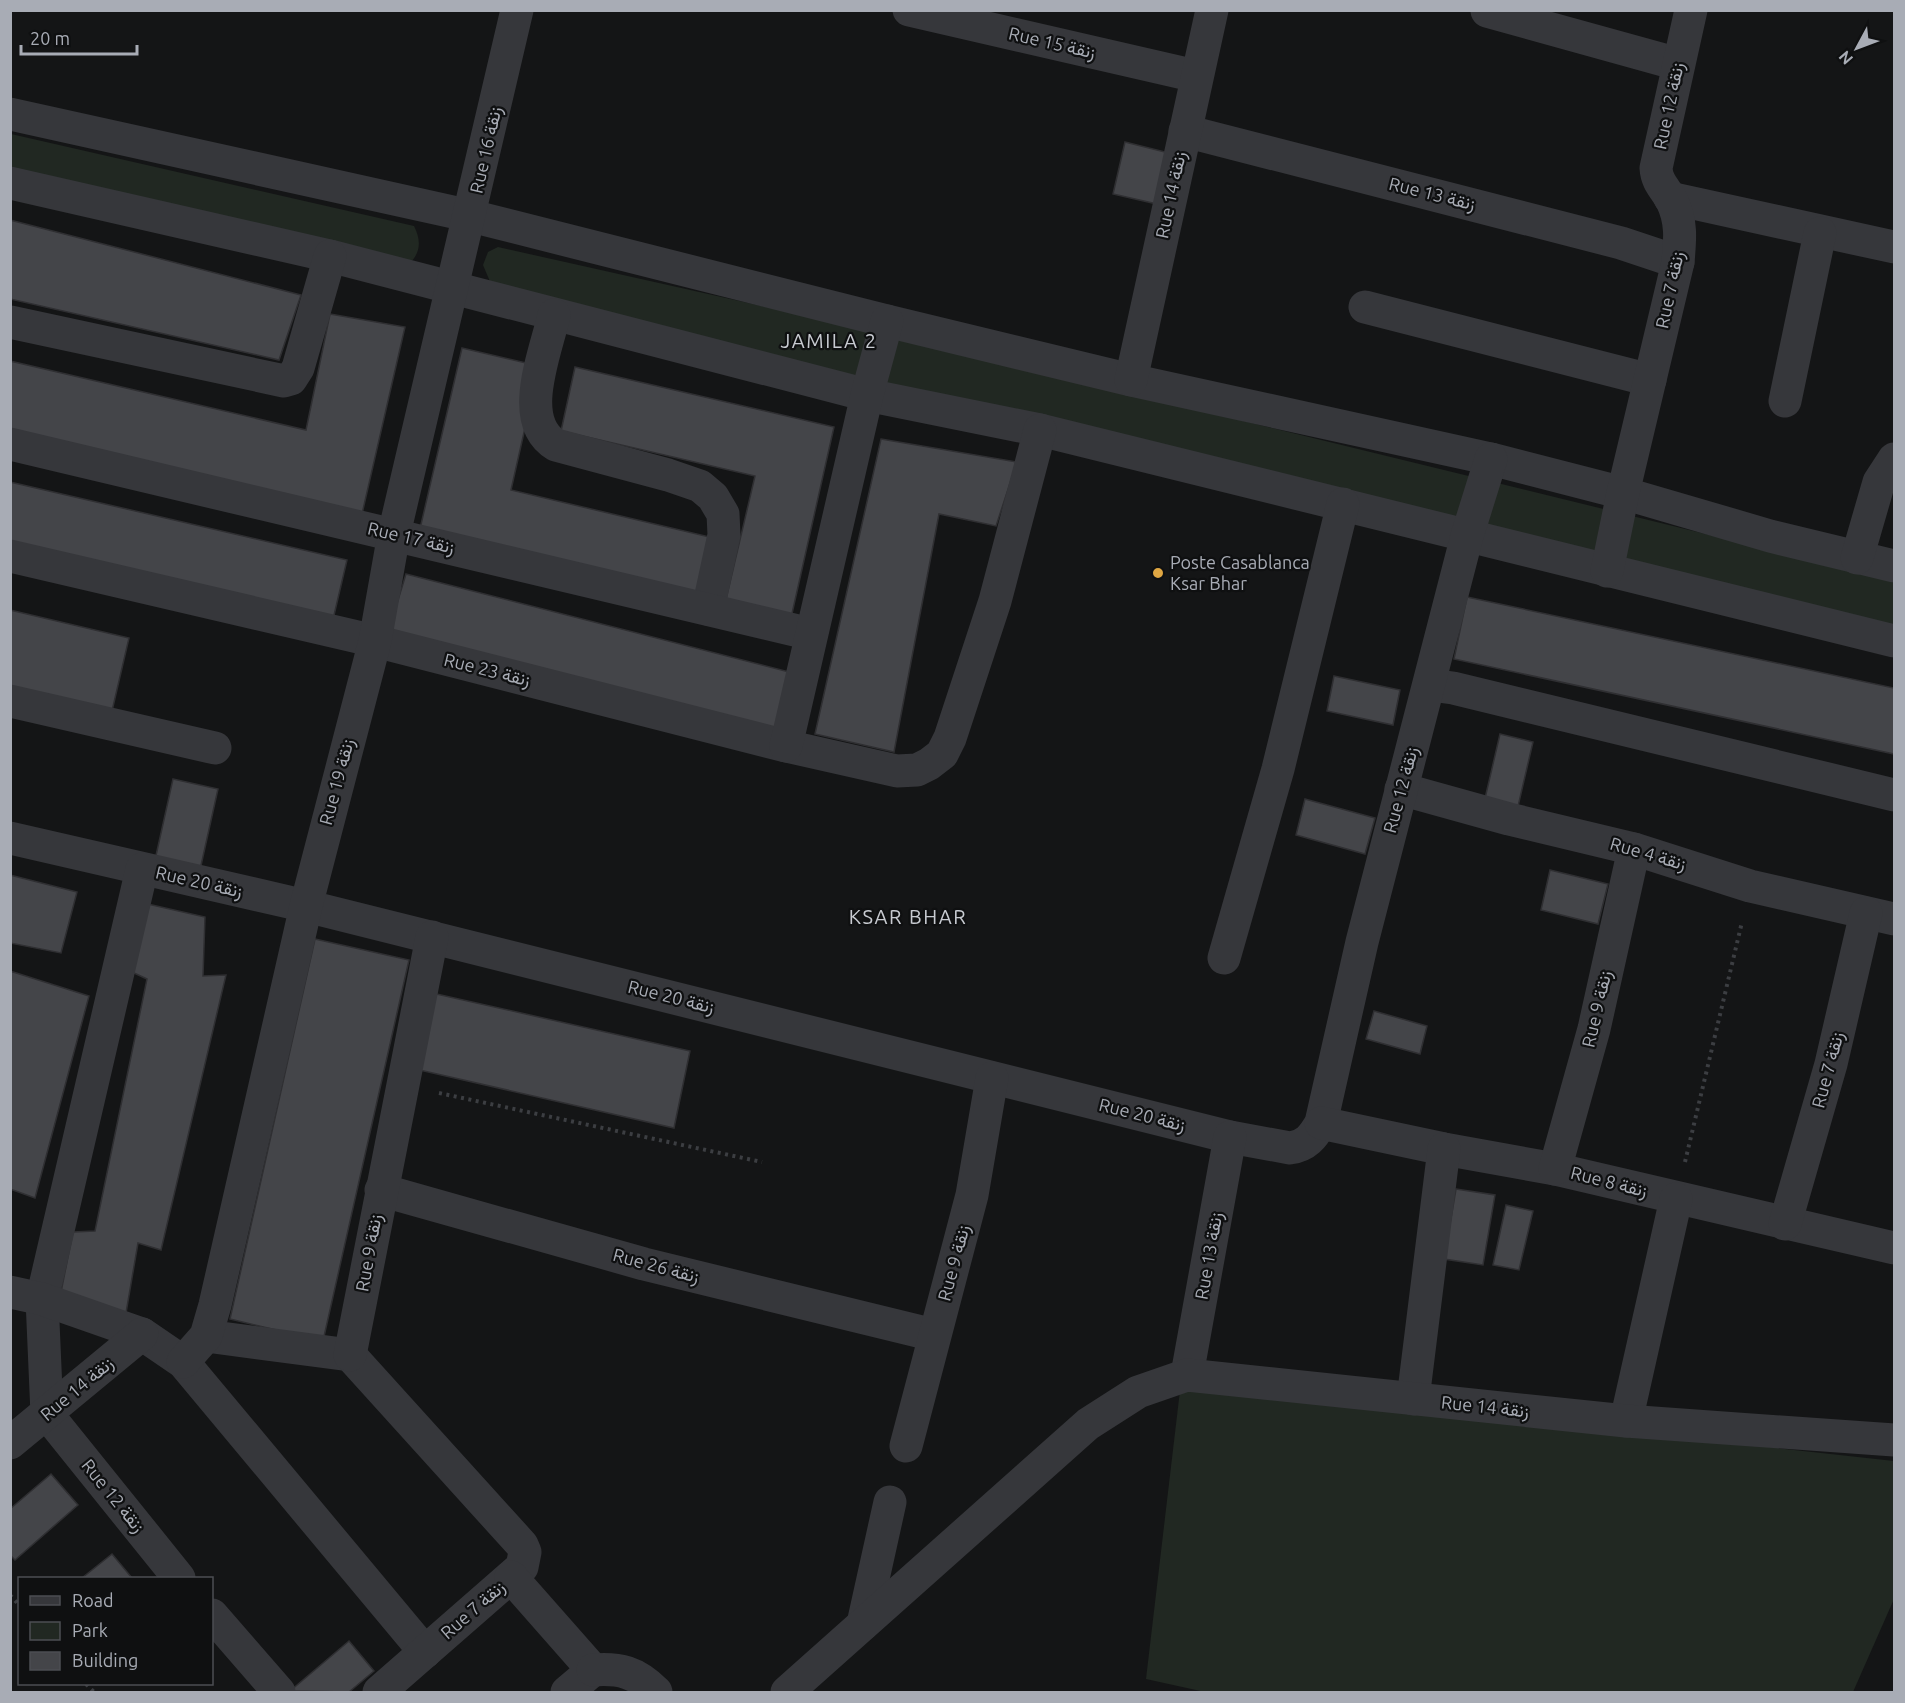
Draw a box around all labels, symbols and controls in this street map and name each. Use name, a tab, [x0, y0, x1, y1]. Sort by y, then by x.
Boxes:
scale bar	[21, 18, 136, 56]
north arrow	[1827, 18, 1887, 78]
street label: Rue 15 زنقة	[1006, 22, 1098, 64]
text: 20 m	[30, 28, 70, 48]
text: N	[1835, 47, 1856, 68]
street label: Rue 12 زنقة	[1649, 61, 1689, 151]
street label: Rue 16 زنقة	[465, 104, 507, 196]
street label: Rue 14 زنقة	[1151, 150, 1191, 240]
street label: Rue 13 زنقة	[1386, 173, 1478, 215]
street label: Rue 7 زنقة	[1651, 249, 1689, 331]
district label: JAMILA 2	[781, 329, 877, 352]
street label: Rue 17 زنقة	[365, 517, 457, 559]
place label: Poste Casablanca Ksar Bhar	[1170, 552, 1310, 593]
marker: Poste Casablanca Ksar Bhar	[1151, 566, 1165, 580]
street label: Rue 23 زنقة	[441, 649, 533, 691]
street label: Rue 19 زنقة	[315, 736, 359, 828]
street label: Rue 12 زنقة	[1379, 744, 1423, 836]
street label: Rue 4 زنقة	[1607, 833, 1689, 875]
street label: Rue 20 زنقة	[153, 861, 245, 903]
district label: KSAR BHAR	[849, 905, 967, 928]
street label: Rue 9 زنقة	[1577, 968, 1617, 1050]
street label: Rue 20 زنقة	[625, 976, 717, 1018]
street label: Rue 7 زنقة	[1807, 1029, 1849, 1111]
street label: Rue 20 زنقة	[1096, 1094, 1188, 1136]
street label: Rue 8 زنقة	[1568, 1162, 1650, 1202]
street label: Rue 13 زنقة	[1190, 1211, 1228, 1301]
street label: Rue 9 زنقة	[351, 1213, 387, 1293]
street label: Rue 9 زنقة	[933, 1222, 975, 1304]
street label: Rue 26 زنقة	[610, 1244, 702, 1288]
street label: Rue 14 زنقة	[36, 1352, 118, 1426]
street label: Rue 14 زنقة	[1440, 1391, 1530, 1423]
street label: Rue 12 زنقة	[77, 1455, 149, 1537]
street label: Rue 7 زنقة	[436, 1576, 510, 1644]
legend	[18, 1577, 213, 1685]
text: Road	[72, 1590, 114, 1610]
text: Park	[72, 1620, 108, 1640]
text: Building	[72, 1650, 138, 1670]

